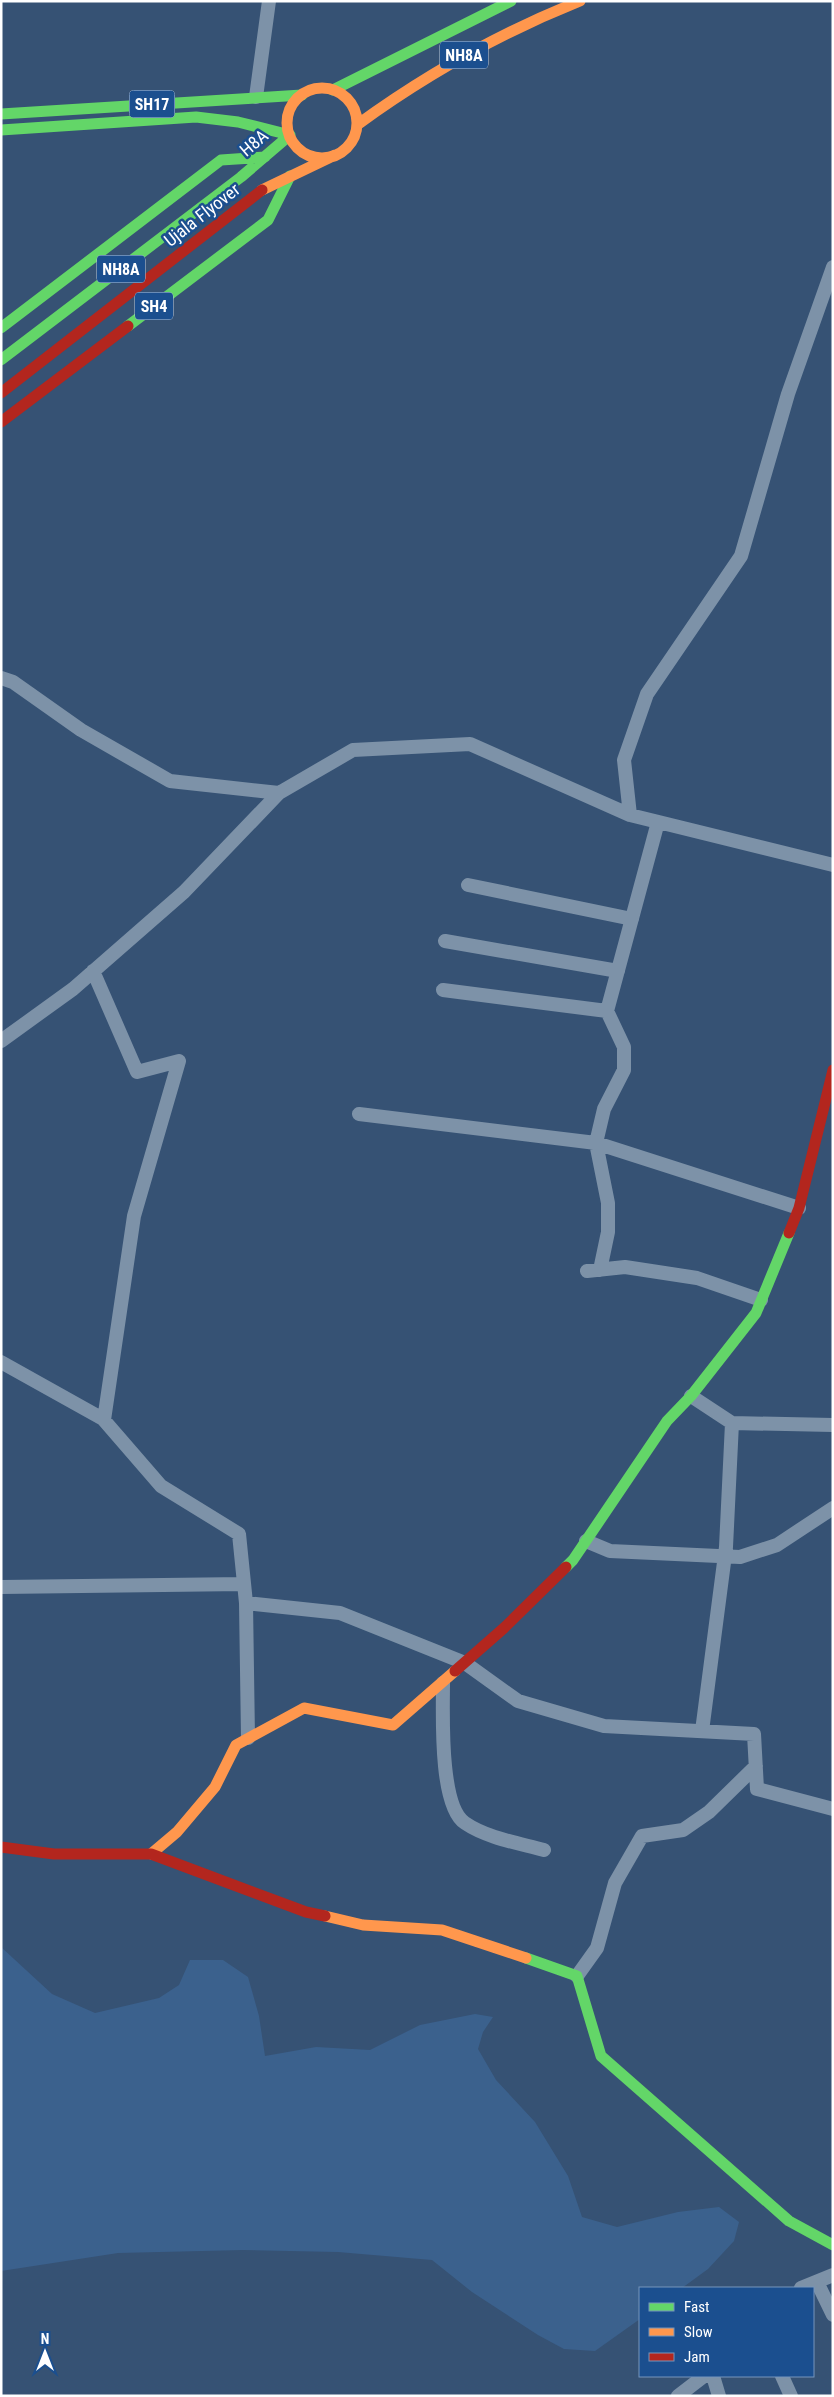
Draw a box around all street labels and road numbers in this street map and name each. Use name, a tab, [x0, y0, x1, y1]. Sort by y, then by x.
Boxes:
road number: NH8A	[440, 42, 488, 68]
road number: SH17	[130, 90, 174, 118]
street label: H8A	[235, 124, 273, 160]
street label: Ujala Flyover	[160, 178, 244, 251]
road number: NH8A	[97, 255, 145, 282]
road number: SH4	[135, 292, 173, 320]

